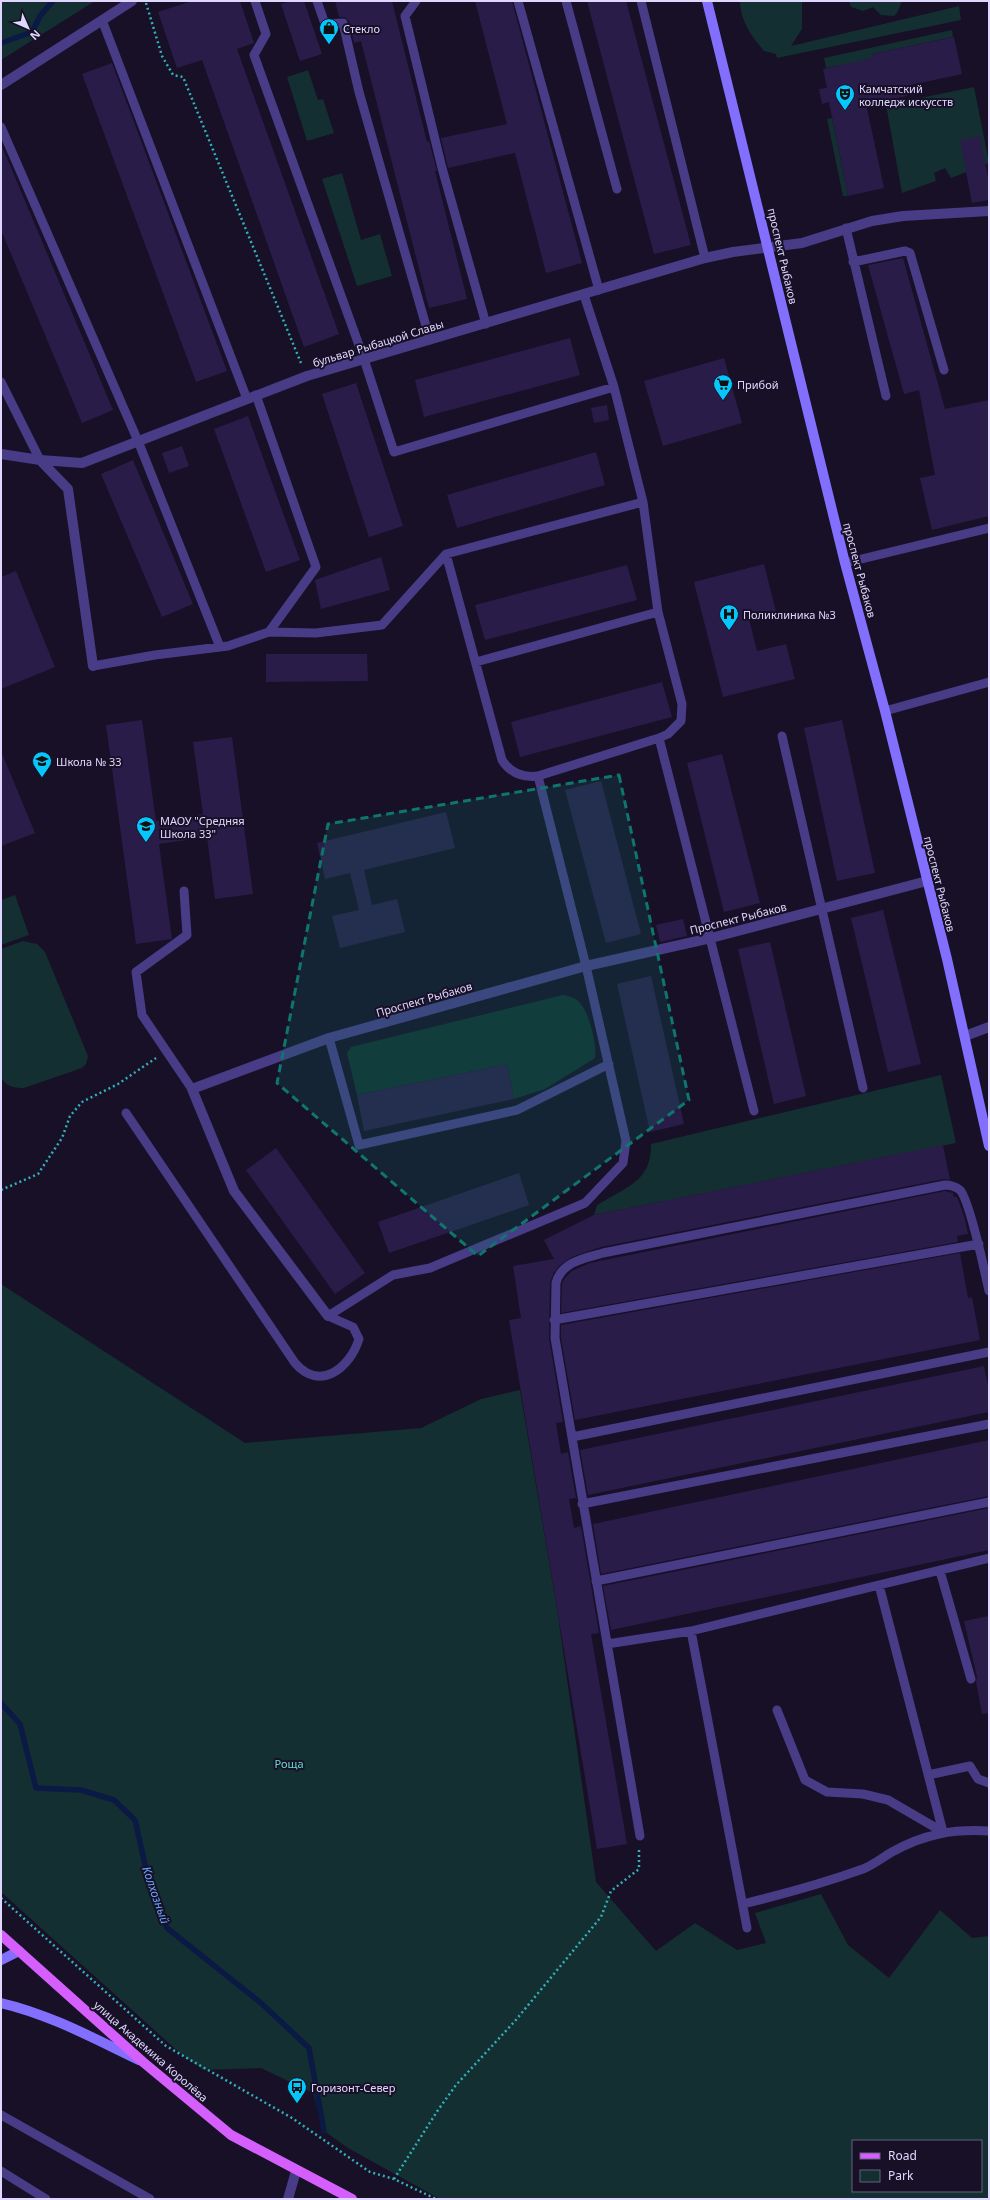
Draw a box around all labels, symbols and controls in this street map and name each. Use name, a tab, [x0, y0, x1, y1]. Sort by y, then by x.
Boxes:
north arrow	[8, 8, 48, 48]
shop icon: Стекло	[318, 17, 340, 45]
place label: Стекло	[343, 21, 380, 36]
text: N	[27, 27, 44, 44]
place label: Камчатский колледж искусств	[859, 81, 953, 109]
theatre icon: Камчатский колледж искусств	[834, 83, 856, 111]
street label: проспект Рыбаков	[765, 207, 801, 305]
street label: бульвар Рыбацкой Славы	[311, 316, 445, 370]
supermarket icon: Прибой	[712, 373, 734, 401]
place label: Прибой	[737, 377, 779, 392]
street label: проспект Рыбаков	[840, 521, 880, 619]
hospital icon: Поликлиника №3	[718, 603, 740, 631]
place label: Поликлиника №3	[743, 607, 836, 622]
school or university icon: Школа № 33	[31, 750, 53, 778]
place label: Школа № 33	[56, 754, 122, 769]
place label: МАОУ "Средняя Школа 33"	[160, 813, 245, 841]
school or university icon: МАОУ "Средняя Школа 33"	[135, 815, 157, 843]
street label: проспект Рыбаков	[921, 835, 959, 933]
street label: Проспект Рыбаков	[688, 899, 788, 937]
street label: Проспект Рыбаков	[374, 978, 474, 1020]
park label: Роща	[274, 1756, 304, 1771]
water label: Колхозный	[138, 1864, 174, 1926]
street label: улица Академика Королёва	[91, 1997, 211, 2105]
bus stop icon: Горизонт-Север	[286, 2076, 308, 2104]
place label: Горизонт-Север	[311, 2080, 396, 2095]
legend	[852, 2140, 982, 2192]
text: Road	[888, 2147, 917, 2164]
text: Park	[888, 2167, 914, 2184]

